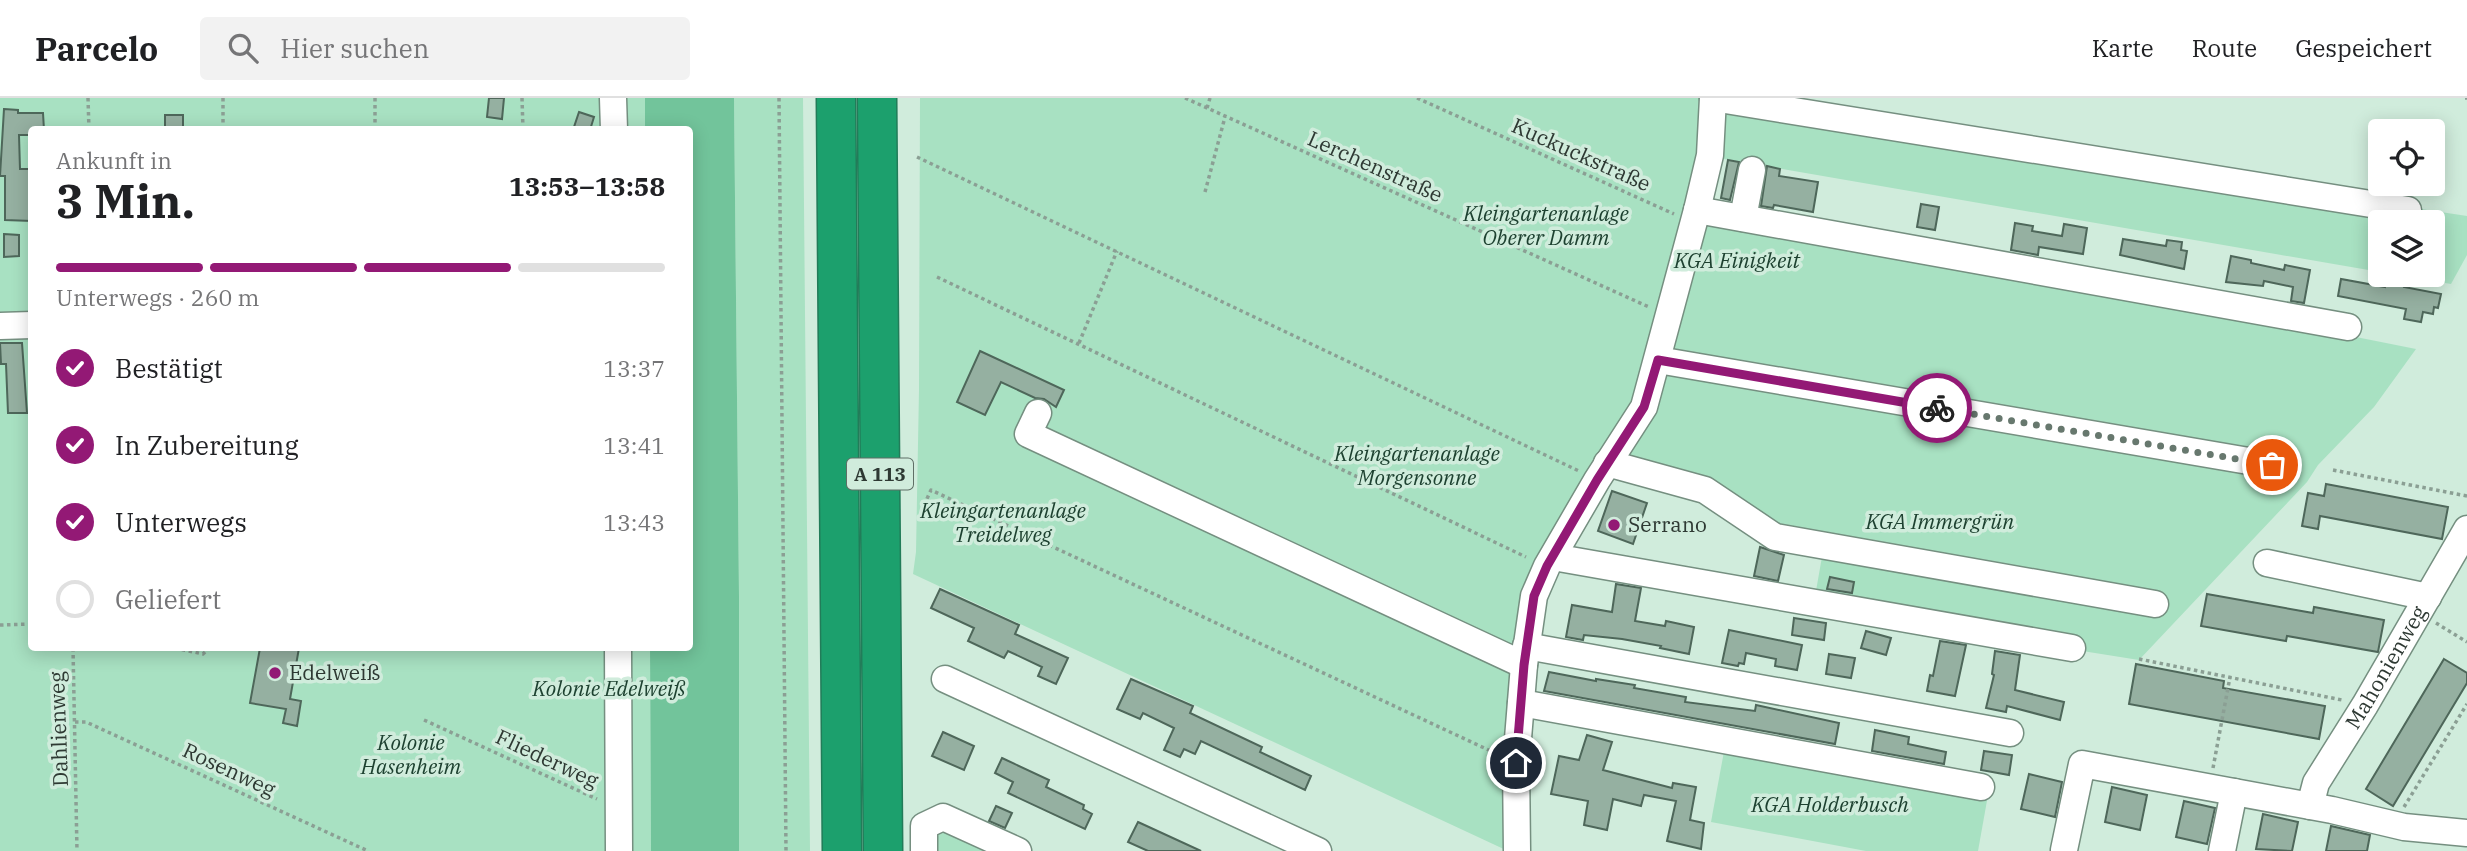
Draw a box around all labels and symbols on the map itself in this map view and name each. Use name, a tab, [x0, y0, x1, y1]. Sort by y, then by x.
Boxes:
street label: Kuckuckstraße	[1508, 111, 1655, 197]
street label: Lerchenstraße	[1304, 124, 1447, 208]
park label: Kleingartenanlage Oberer Damm	[1462, 199, 1629, 251]
park label: KGA Einigkeit	[1673, 246, 1801, 274]
courier	[1902, 373, 1972, 443]
pin	[2242, 435, 2302, 495]
park label: Kleingartenanlage Morgensonne	[1333, 439, 1500, 491]
road number: A 113	[847, 458, 913, 490]
park label: Kleingartenanlage Treidelweg	[919, 496, 1086, 548]
park label: KGA Immergrün	[1865, 507, 2014, 535]
place label: Serrano	[1628, 510, 1707, 538]
marker: Serrano	[1606, 517, 1622, 533]
street label: Mahonienweg	[2338, 600, 2433, 734]
place label: Edelweiß	[289, 658, 380, 686]
marker: Edelweiß	[267, 665, 283, 681]
street label: Dahlienweg	[42, 670, 74, 787]
park label: Kolonie Edelweiß	[532, 674, 685, 702]
street label: Fliederweg	[492, 722, 604, 794]
park label: Kolonie Hasenheim	[360, 728, 462, 780]
pin	[1486, 733, 1546, 793]
street label: Rosenweg	[179, 735, 281, 803]
park label: KGA Holderbusch	[1750, 790, 1909, 818]

